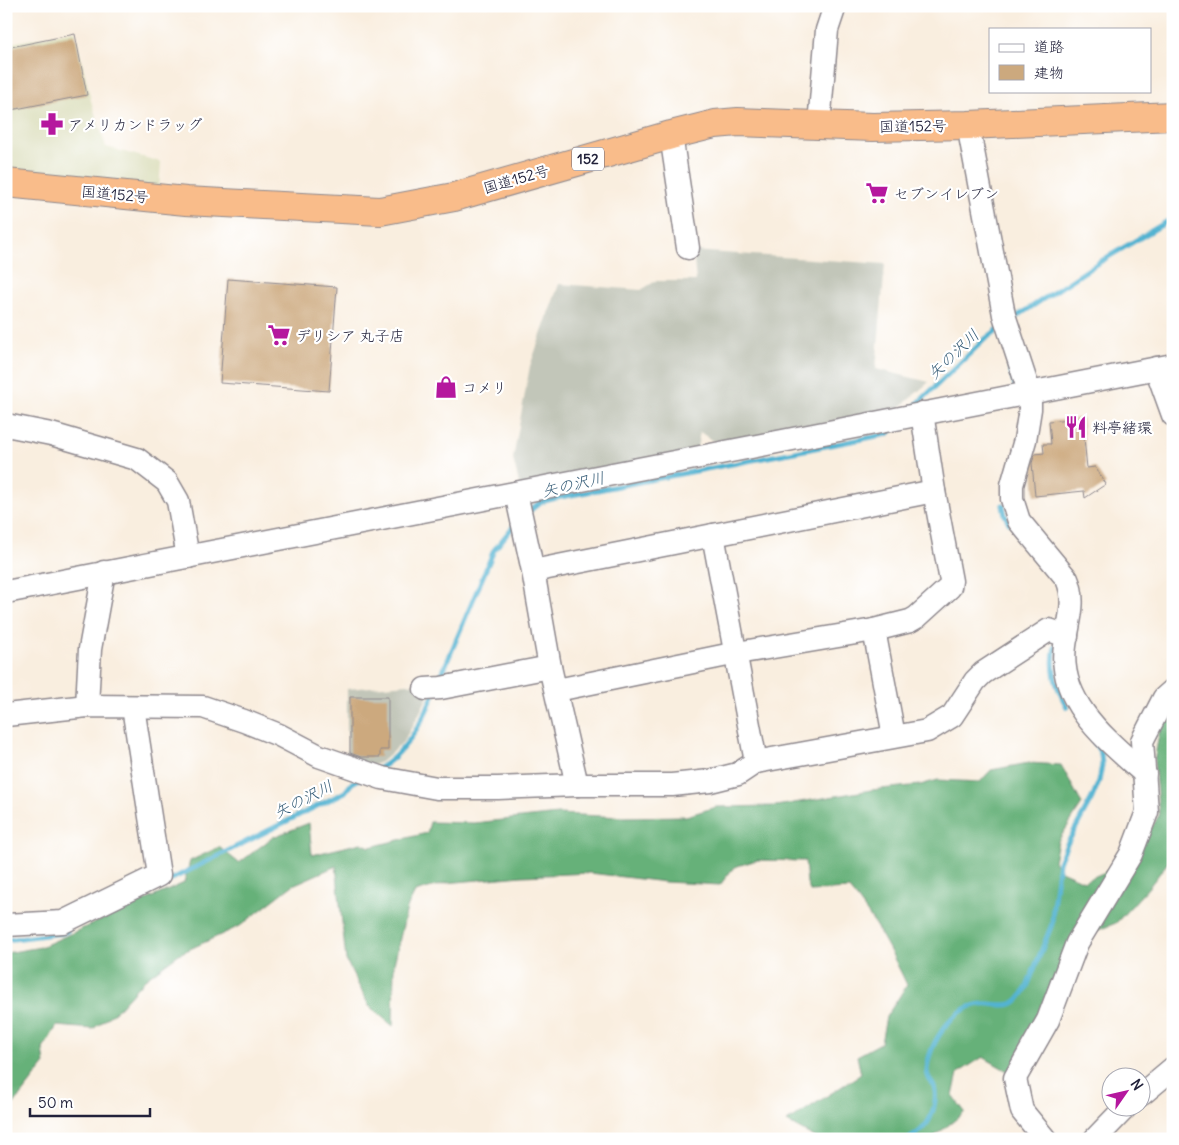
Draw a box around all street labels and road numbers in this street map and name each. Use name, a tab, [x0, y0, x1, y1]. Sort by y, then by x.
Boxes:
street label: 国道152号	[879, 116, 947, 136]
road number: 152	[572, 148, 604, 170]
street label: 国道152号	[481, 161, 551, 197]
street label: 国道152号	[80, 182, 150, 206]

